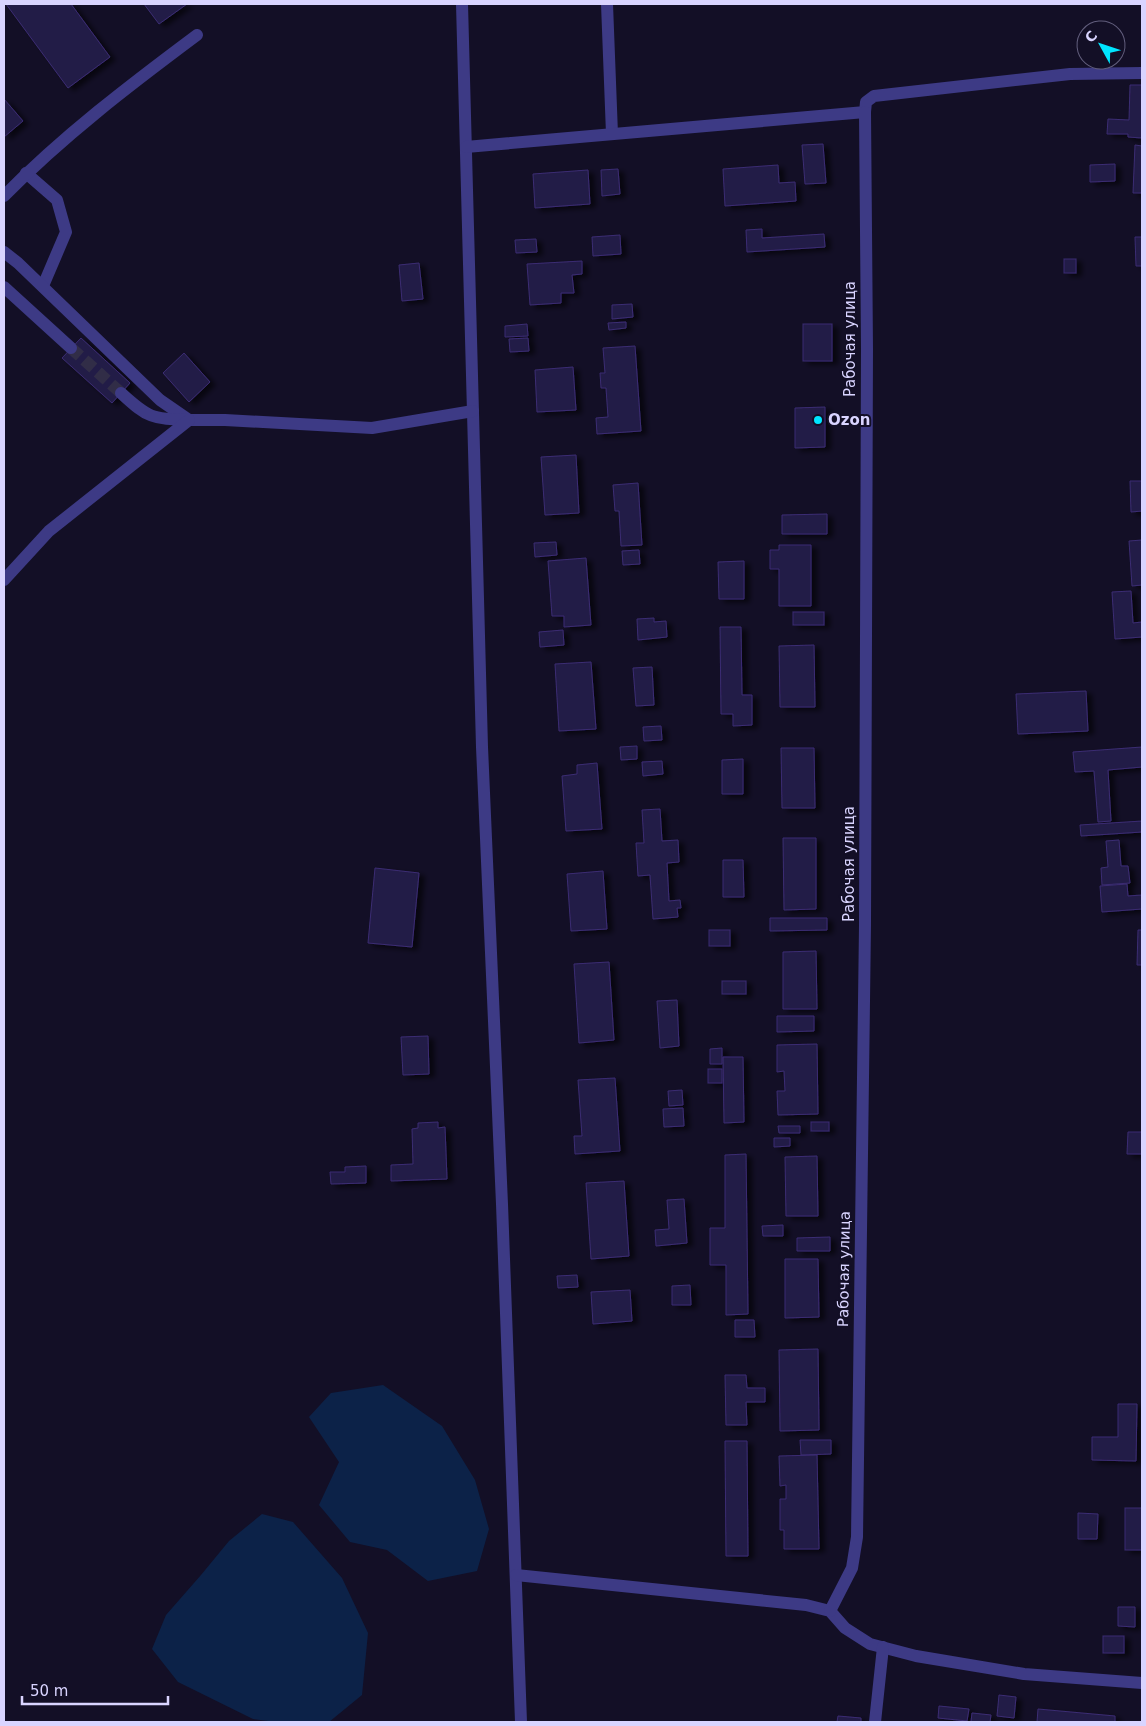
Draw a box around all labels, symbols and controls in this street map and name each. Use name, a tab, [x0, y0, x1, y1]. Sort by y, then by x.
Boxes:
north arrow	[1076, 20, 1126, 70]
text: С	[1082, 28, 1100, 46]
street label: Рабочая улица	[841, 281, 859, 397]
place label: Ozon	[828, 411, 870, 429]
marker: Ozon	[812, 414, 824, 426]
street label: Рабочая улица	[840, 806, 858, 922]
street label: Рабочая улица	[834, 1211, 854, 1327]
scale bar	[22, 1674, 169, 1706]
text: 50 m	[30, 1682, 68, 1700]

